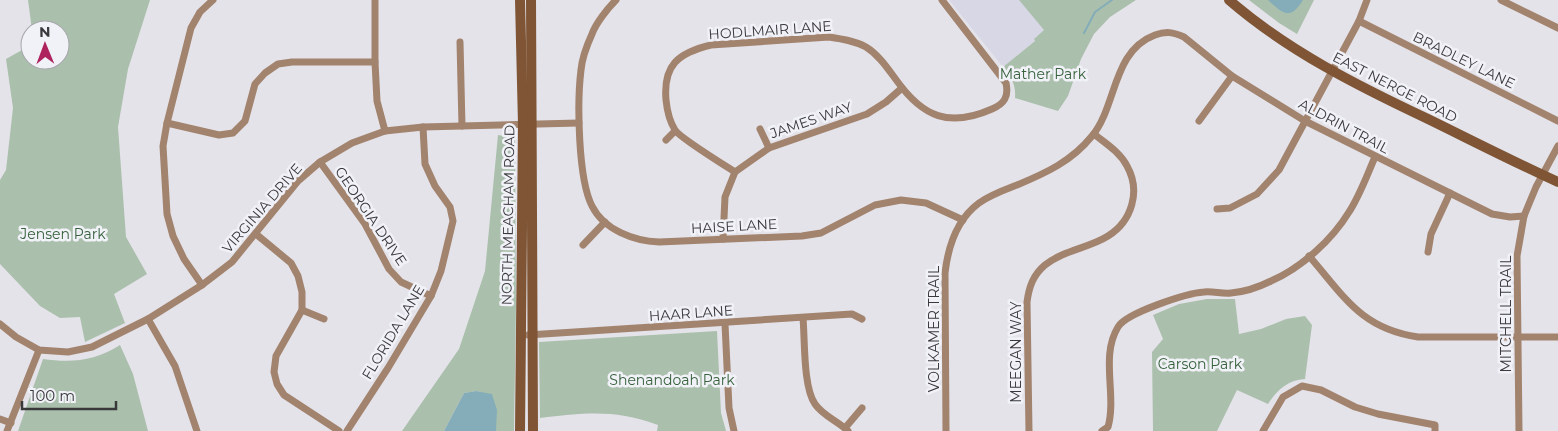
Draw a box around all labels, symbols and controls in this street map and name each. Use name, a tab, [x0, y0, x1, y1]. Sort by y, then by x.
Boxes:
street label: HODLMAIR LANE	[708, 17, 832, 43]
north arrow	[20, 20, 70, 70]
text: N	[39, 23, 51, 41]
street label: BRADLEY LANE	[1410, 28, 1518, 92]
street label: EAST NERGE ROAD	[1330, 48, 1460, 126]
park label: Mather Park	[1000, 65, 1087, 83]
street label: ALDRIN TRAIL	[1296, 95, 1393, 158]
street label: JAMES WAY	[767, 98, 854, 143]
street label: NORTH MEACHAM ROAD	[497, 125, 519, 305]
street label: VIRGINIA DRIVE	[218, 159, 306, 257]
street label: GEORGIA DRIVE	[331, 163, 411, 269]
street label: HAISE LANE	[690, 215, 778, 237]
park label: Jensen Park	[19, 225, 106, 243]
street label: MITCHELL TRAIL	[1497, 255, 1515, 373]
street label: VOLKAMER TRAIL	[925, 265, 943, 392]
street label: FLORIDA LANE	[358, 281, 428, 383]
street label: HAAR LANE	[648, 301, 734, 325]
street label: MEEGAN WAY	[1007, 301, 1025, 403]
park label: Carson Park	[1158, 355, 1243, 373]
park label: Shenandoah Park	[609, 371, 735, 389]
scale bar	[22, 378, 116, 410]
text: 100 m	[30, 386, 75, 405]

